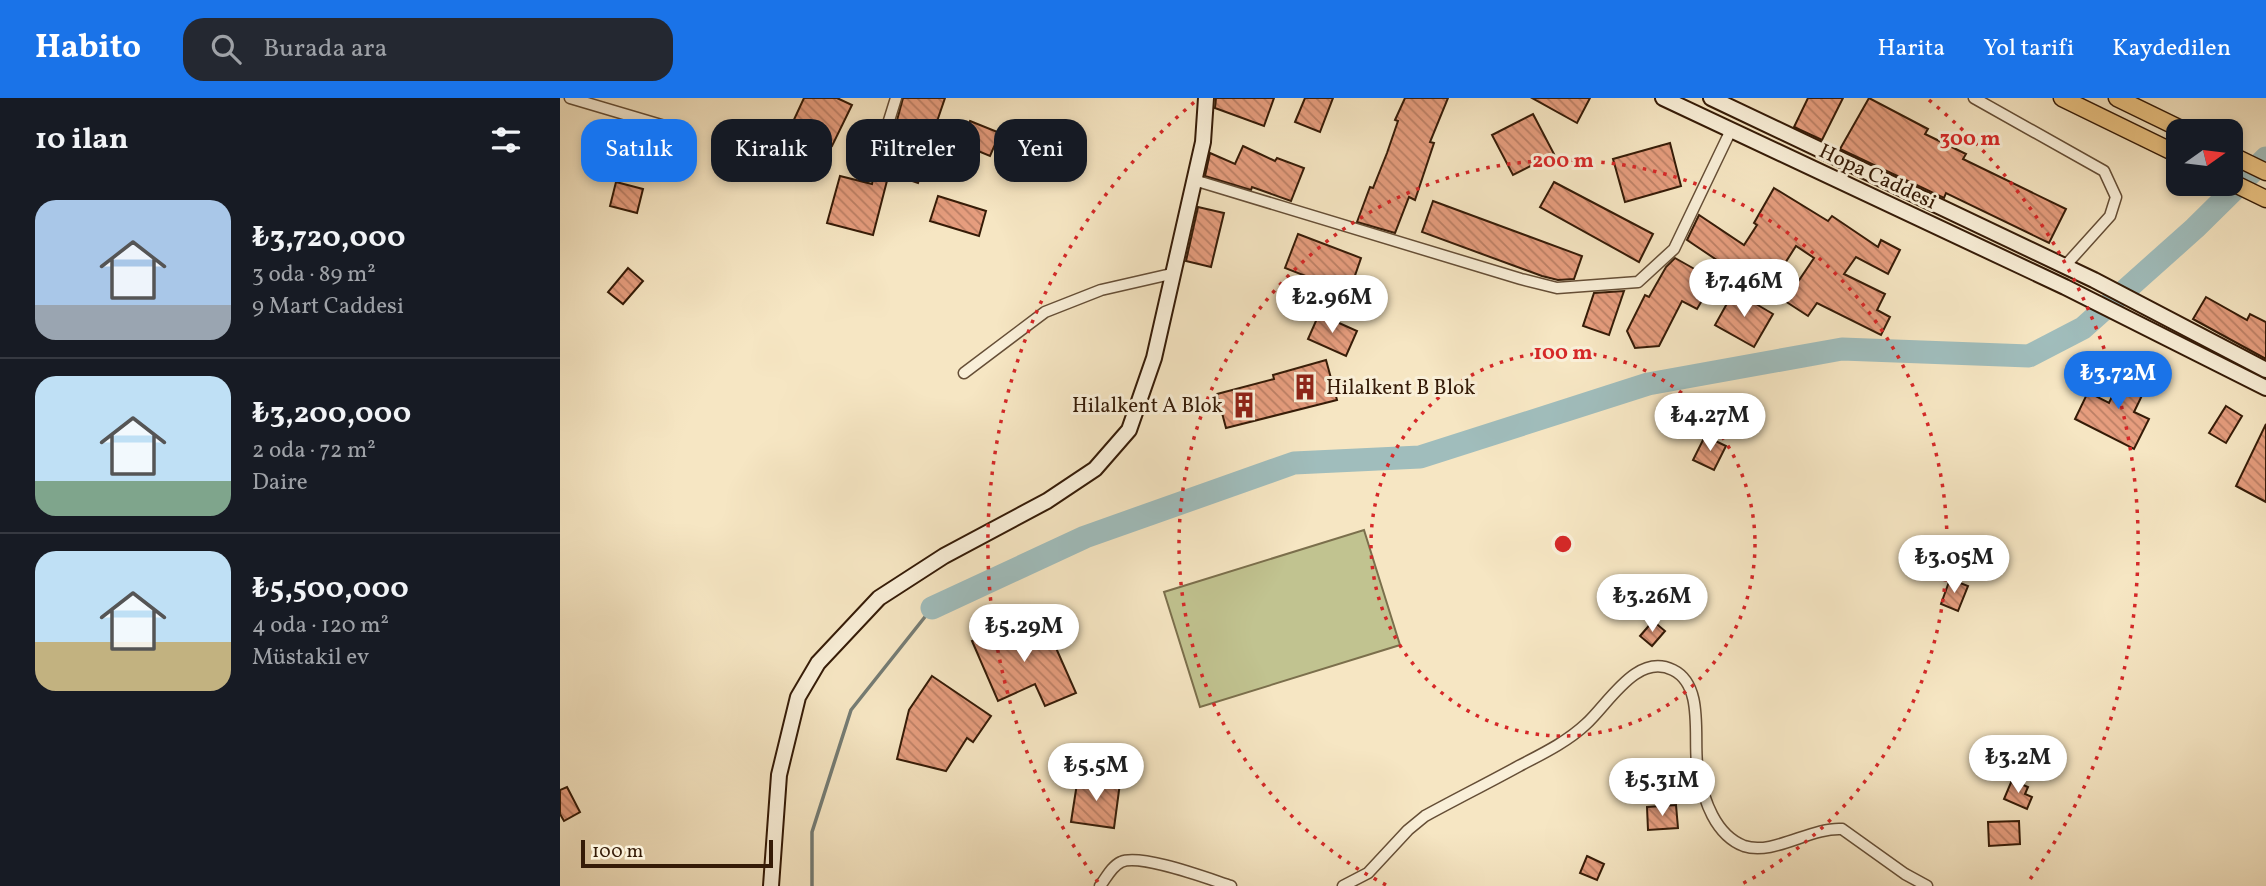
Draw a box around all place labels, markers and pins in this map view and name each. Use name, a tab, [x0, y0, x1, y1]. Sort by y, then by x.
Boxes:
pin: ₺7.46M	[1687, 260, 1801, 319]
pin: ₺2.96M	[1275, 275, 1389, 335]
pin: ₺3.72M	[2061, 352, 2175, 411]
building icon: Hilalkent B Blok	[1290, 372, 1320, 402]
place label: Hilalkent B Blok	[1326, 374, 1476, 403]
building icon: Hilalkent A Blok	[1229, 390, 1259, 420]
place label: Hilalkent A Blok	[1072, 392, 1224, 421]
pin: ₺4.27M	[1653, 394, 1767, 453]
centre of rings	[1551, 532, 1575, 556]
pin: ₺3.05M	[1897, 536, 2011, 595]
pin: ₺3.26M	[1595, 574, 1709, 634]
pin: ₺5.29M	[967, 604, 1081, 664]
pin: ₺3.2M	[1969, 736, 2067, 795]
pin: ₺5.5M	[1047, 744, 1145, 803]
pin: ₺5.31M	[1605, 758, 1719, 818]

